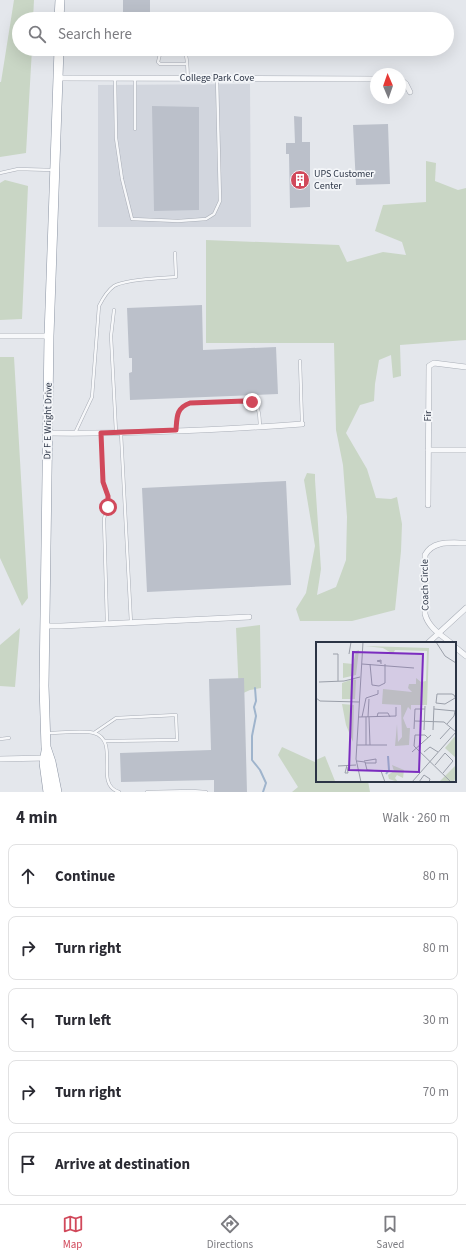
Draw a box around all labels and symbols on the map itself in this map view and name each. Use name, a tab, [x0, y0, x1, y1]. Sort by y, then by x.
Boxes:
north arrow	[370, 68, 406, 104]
street label: College Park Cove	[180, 71, 254, 85]
place label: UPS Customer Center	[314, 167, 374, 193]
building icon: UPS Customer Center	[289, 169, 311, 191]
street label: Dr F E Wright Drive	[40, 382, 56, 460]
route end	[243, 393, 261, 411]
street label: Fir	[421, 410, 435, 421]
route start	[99, 498, 117, 516]
street label: Coach Circle	[418, 559, 432, 611]
inset map	[316, 642, 456, 782]

